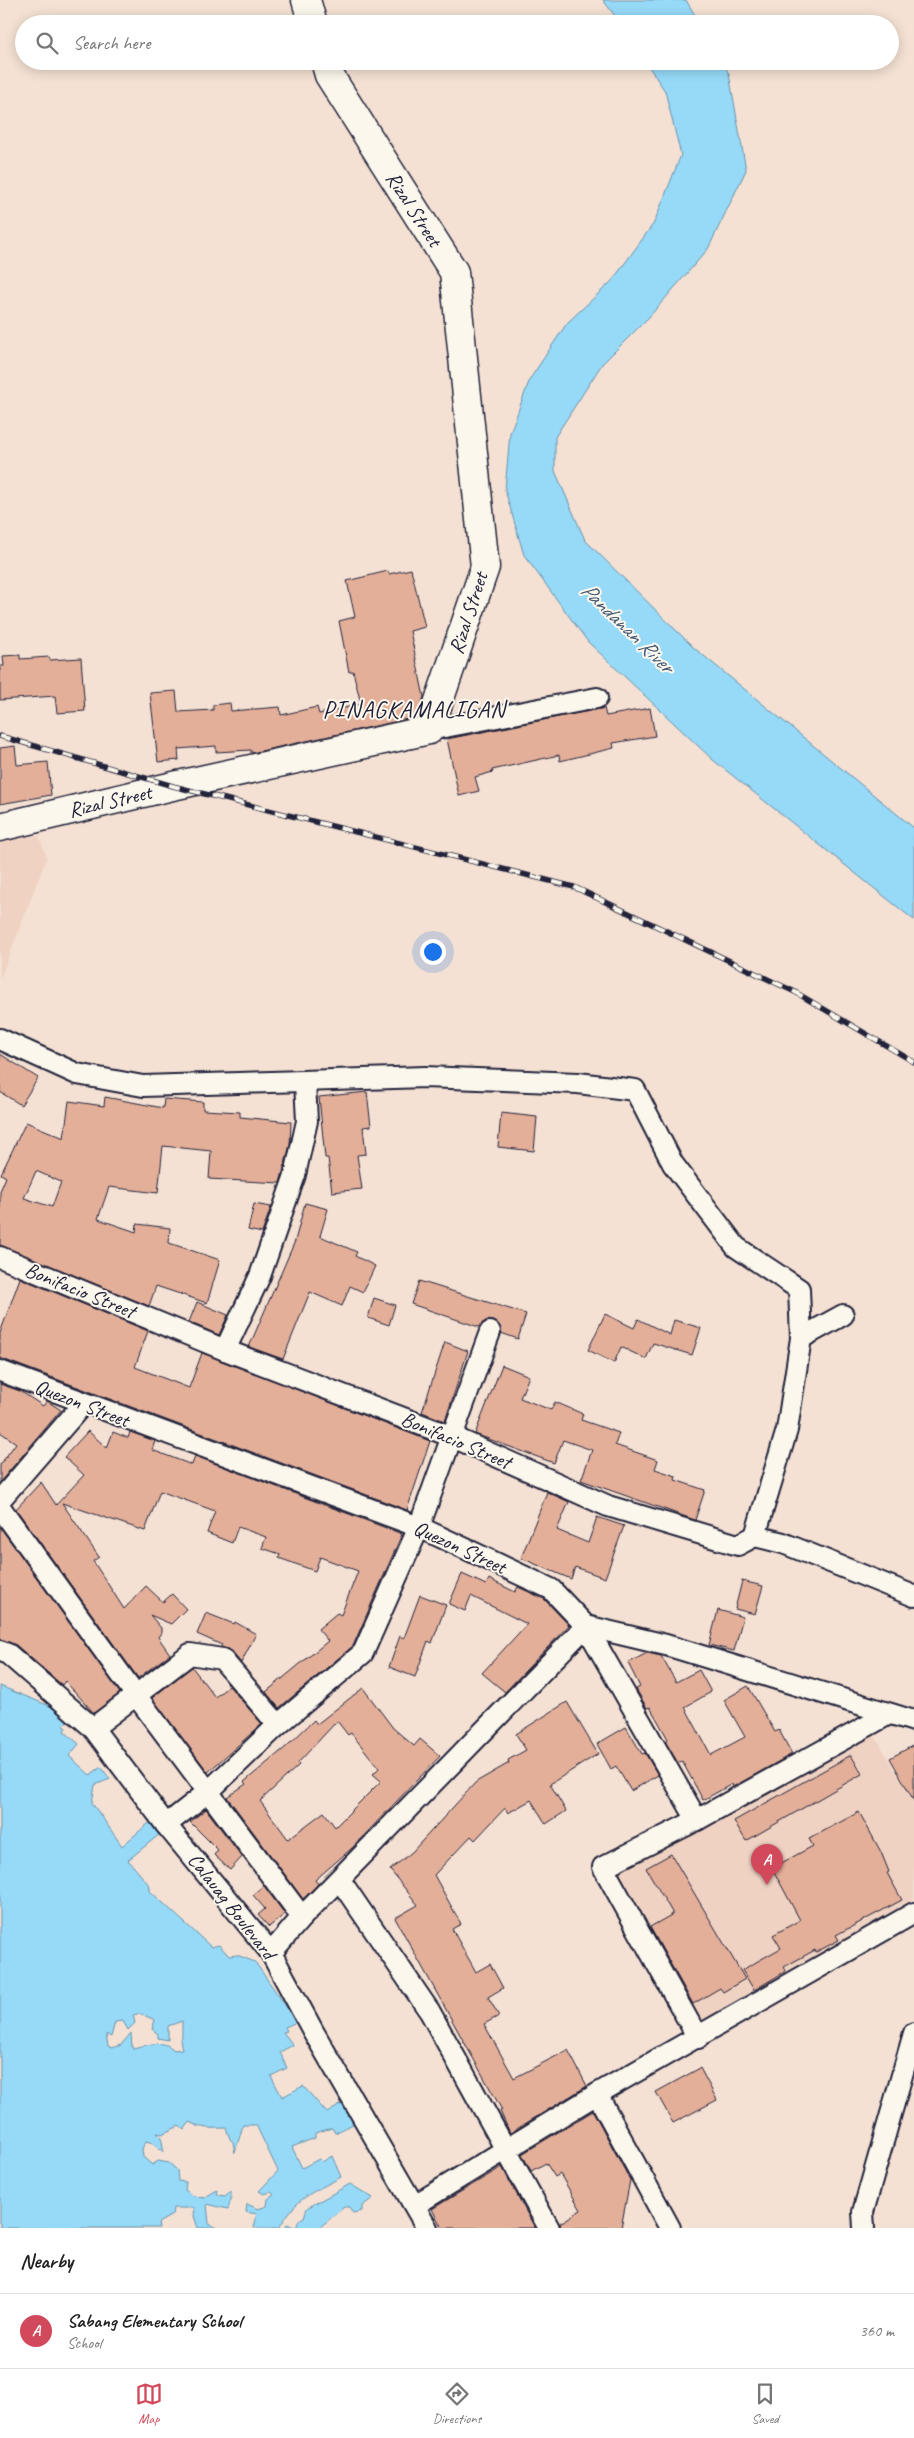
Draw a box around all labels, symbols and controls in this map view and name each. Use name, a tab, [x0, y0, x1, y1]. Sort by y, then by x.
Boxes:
search box	[15, 15, 899, 70]
icon: search	[33, 29, 61, 57]
text: Search here	[73, 31, 150, 55]
street label: Rizal Street	[380, 167, 449, 253]
street label: Rizal Street	[443, 567, 494, 657]
water label: Pandanan River	[575, 576, 683, 682]
district label: PINAGKAMALIGAN	[323, 694, 508, 724]
street label: Rizal Street	[66, 778, 156, 823]
your location	[420, 939, 446, 965]
street label: Bonifacio Street	[21, 1256, 142, 1325]
street label: Quezon Street	[31, 1373, 135, 1434]
street label: Bonifacio Street	[397, 1405, 517, 1476]
street label: Quezon Street	[410, 1514, 512, 1581]
pin: A	[751, 1844, 783, 1885]
street label: Calauag Boulevard	[182, 1847, 283, 1967]
text: Nearby	[20, 2248, 73, 2274]
text: Sabang Elementary School	[67, 2309, 242, 2333]
text: A	[32, 2321, 40, 2341]
text: 360 m	[860, 2321, 894, 2341]
text: School	[67, 2333, 101, 2353]
tab: Map	[135, 2380, 163, 2427]
tab: Directions	[433, 2380, 481, 2427]
tab: Saved	[751, 2380, 779, 2427]

